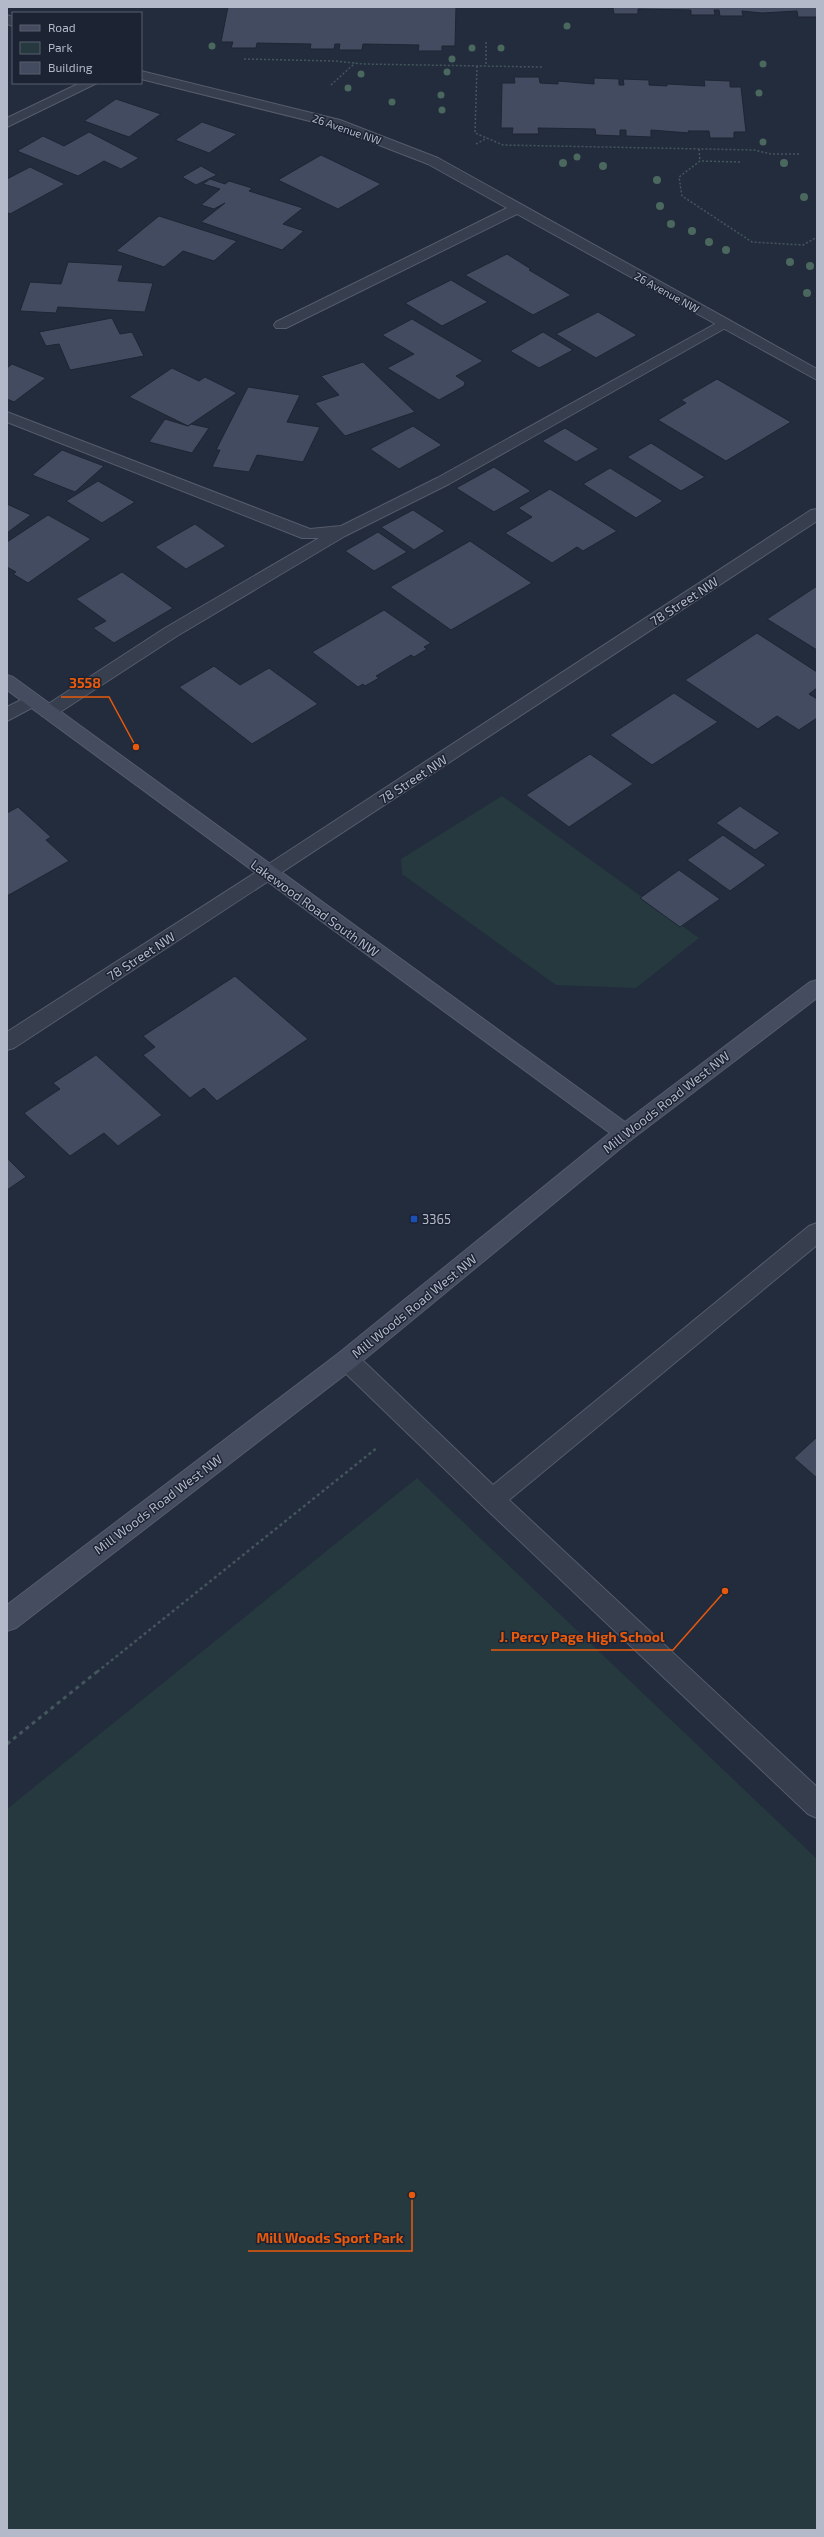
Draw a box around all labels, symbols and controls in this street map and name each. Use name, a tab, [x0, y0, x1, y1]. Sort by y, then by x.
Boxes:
legend	[12, 12, 142, 84]
text: Road	[48, 20, 76, 34]
text: Park	[48, 40, 73, 54]
text: Building	[48, 60, 93, 74]
street label: 26 Avenue NW	[311, 111, 384, 147]
street label: 26 Avenue NW	[632, 269, 702, 315]
street label: 78 Street NW	[647, 573, 721, 629]
callout: 3558	[61, 671, 109, 697]
text: 3558	[69, 674, 101, 691]
street label: 78 Street NW	[376, 751, 450, 807]
street label: Lakewood Road South NW	[248, 856, 382, 960]
street label: 78 Street NW	[104, 928, 178, 984]
street label: Mill Woods Road West NW	[600, 1048, 732, 1156]
place label: 3365	[422, 1211, 451, 1227]
marker: 3365	[409, 1214, 419, 1224]
street label: Mill Woods Road West NW	[348, 1251, 480, 1361]
street label: Mill Woods Road West NW	[91, 1451, 225, 1557]
callout: J. Percy Page High School	[491, 1624, 673, 1650]
text: J. Percy Page High School	[499, 1628, 665, 1645]
callout: Mill Woods Sport Park	[248, 2225, 412, 2251]
text: Mill Woods Sport Park	[256, 2229, 404, 2246]

